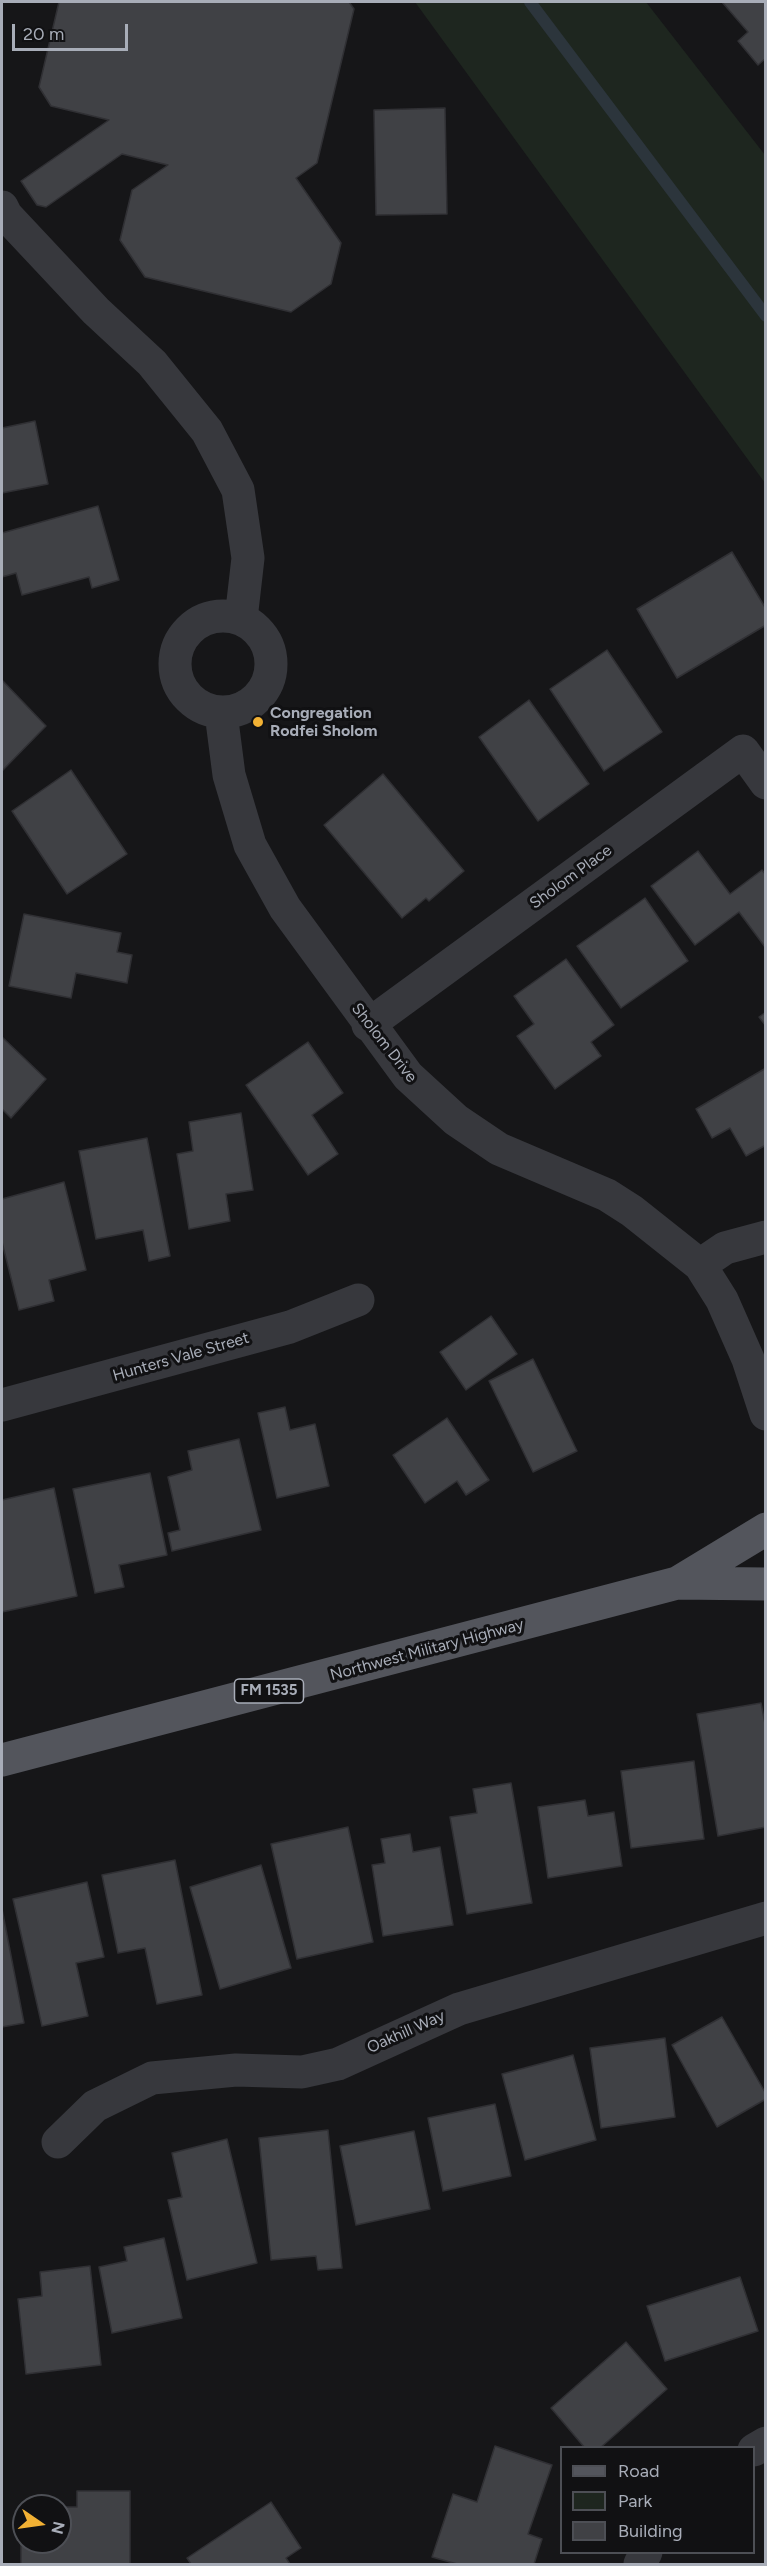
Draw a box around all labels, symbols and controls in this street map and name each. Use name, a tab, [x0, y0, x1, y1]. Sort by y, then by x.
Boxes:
scale bar	[15, 12, 130, 50]
text: 20 m	[23, 23, 64, 45]
place label: Congregation Rodfei Sholom	[270, 703, 377, 741]
marker: Congregation Rodfei Sholom	[251, 715, 265, 729]
street label: Sholom Place	[526, 841, 616, 913]
street label: Sholom Drive	[347, 1000, 421, 1086]
street label: Hunters Vale Street	[111, 1328, 251, 1386]
street label: Northwest Military Highway	[328, 1615, 526, 1685]
road number: FM 1535	[234, 1679, 304, 1703]
street label: Oakhill Way	[364, 2006, 448, 2058]
legend	[560, 2446, 755, 2554]
text: Road	[618, 2460, 659, 2482]
text: Park	[618, 2490, 652, 2512]
north arrow	[12, 2494, 72, 2554]
text: N	[47, 2520, 69, 2536]
text: Building	[618, 2520, 683, 2542]

